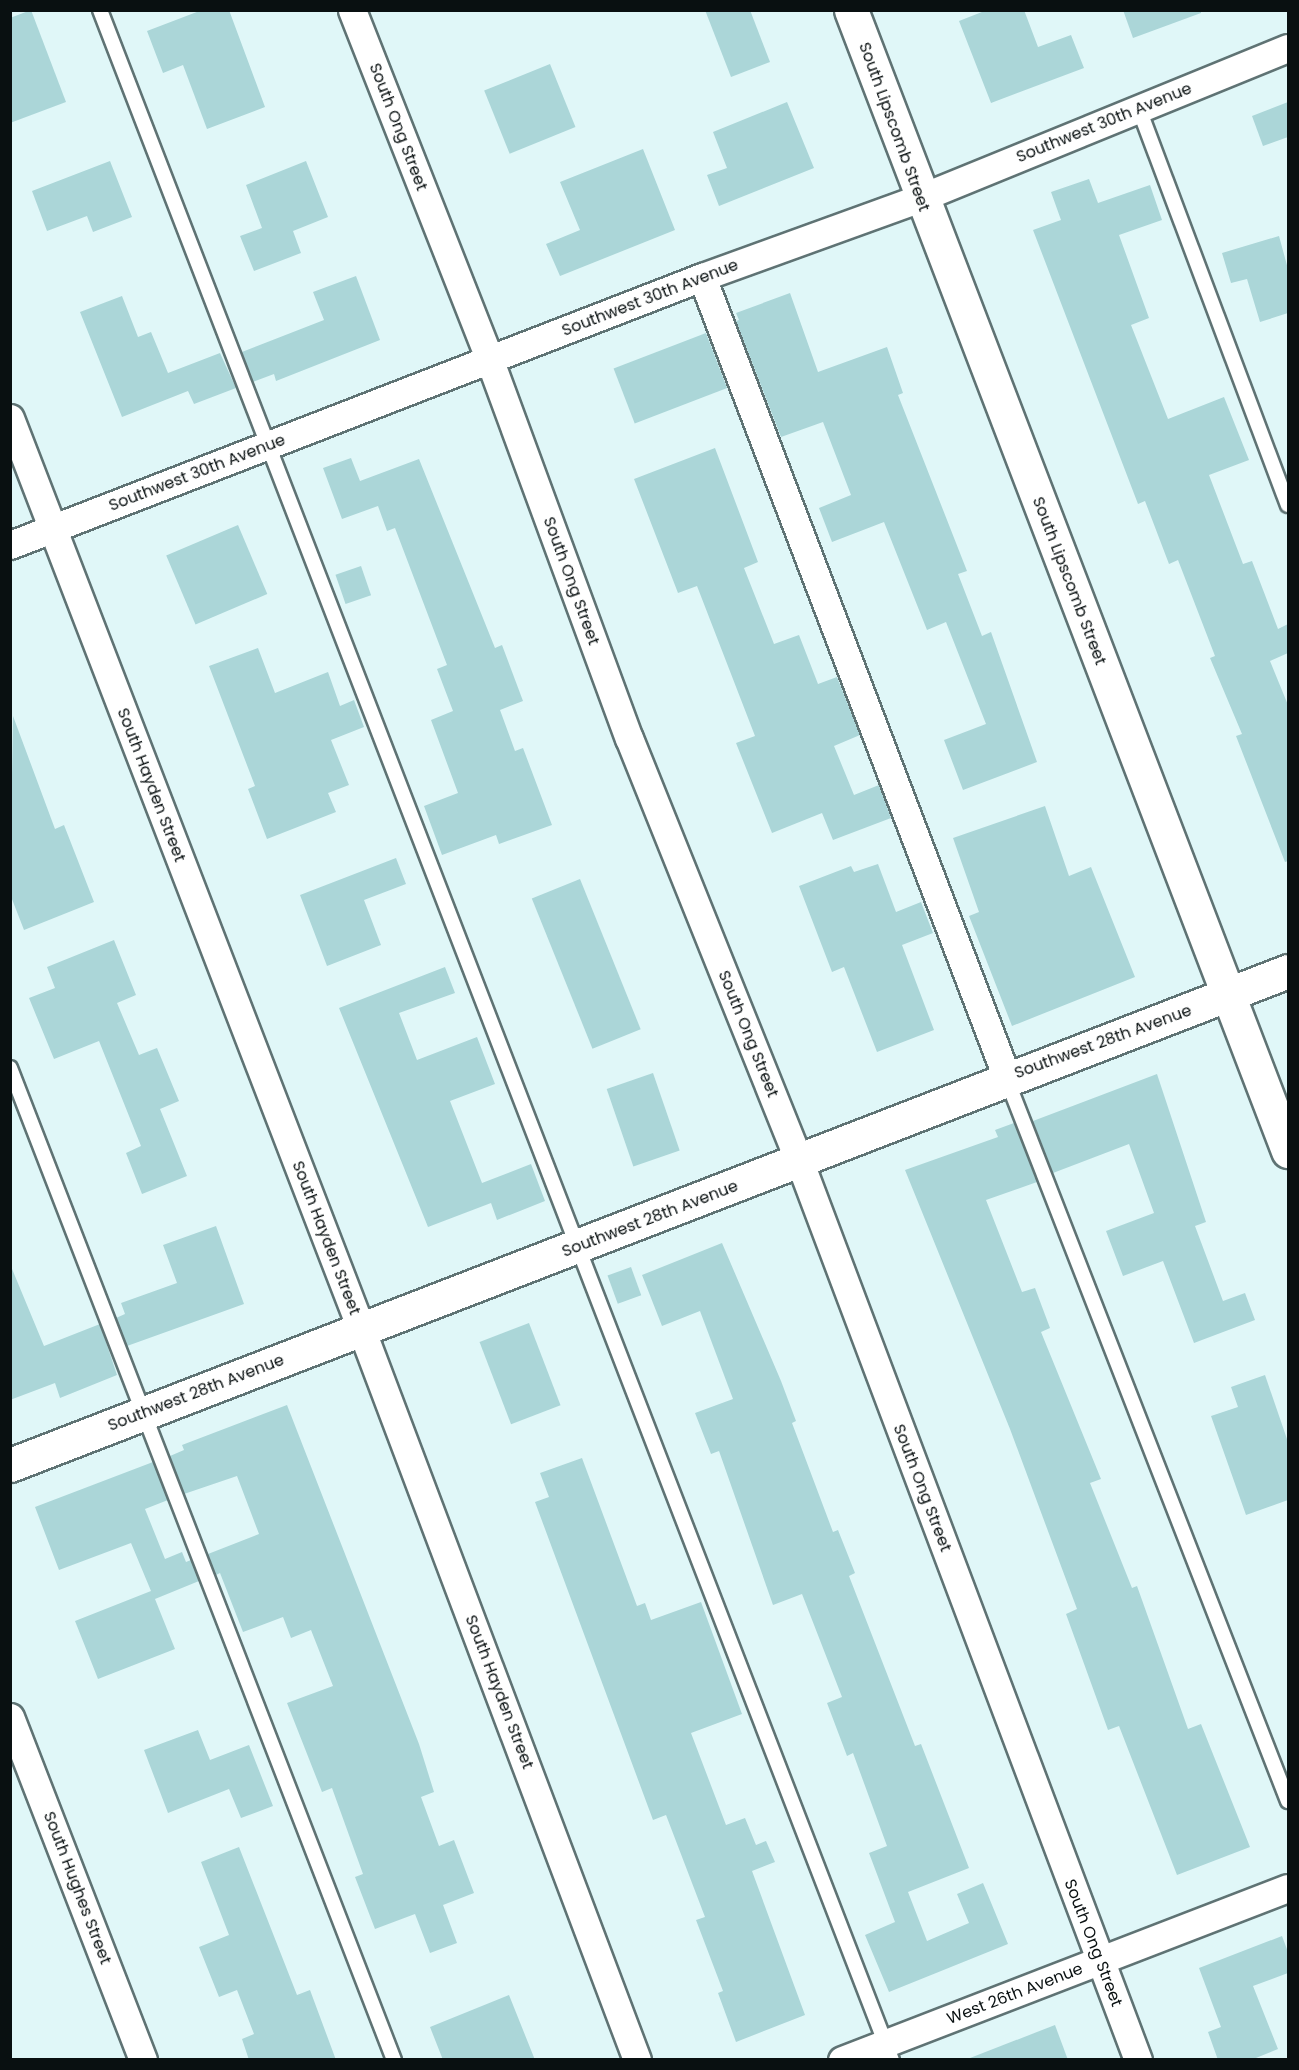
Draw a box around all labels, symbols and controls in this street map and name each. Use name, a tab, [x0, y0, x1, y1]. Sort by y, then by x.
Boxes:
street label: South Lipscomb Street	[854, 40, 934, 214]
street label: South Ong Street	[365, 61, 431, 193]
street label: Southwest 30th Avenue	[1014, 79, 1194, 167]
street label: Southwest 30th Avenue	[559, 255, 741, 341]
street label: Southwest 30th Avenue	[106, 430, 288, 516]
street label: South Lipscomb Street	[1028, 494, 1110, 668]
street label: South Ong Street	[539, 514, 603, 648]
street label: South Hayden Street	[113, 705, 189, 865]
street label: South Ong Street	[714, 968, 782, 1100]
street label: Southwest 28th Avenue	[1012, 1001, 1194, 1083]
street label: South Hayden Street	[288, 1158, 364, 1318]
street label: Southwest 28th Avenue	[559, 1177, 741, 1261]
street label: Southwest 28th Avenue	[105, 1351, 287, 1435]
street label: South Ong Street	[889, 1422, 955, 1554]
street label: South Hayden Street	[461, 1612, 537, 1772]
street label: South Hughes Street	[39, 1809, 115, 1967]
street label: South Ong Street	[1060, 1877, 1126, 2009]
street label: West 26th Avenue	[944, 1959, 1086, 2029]

